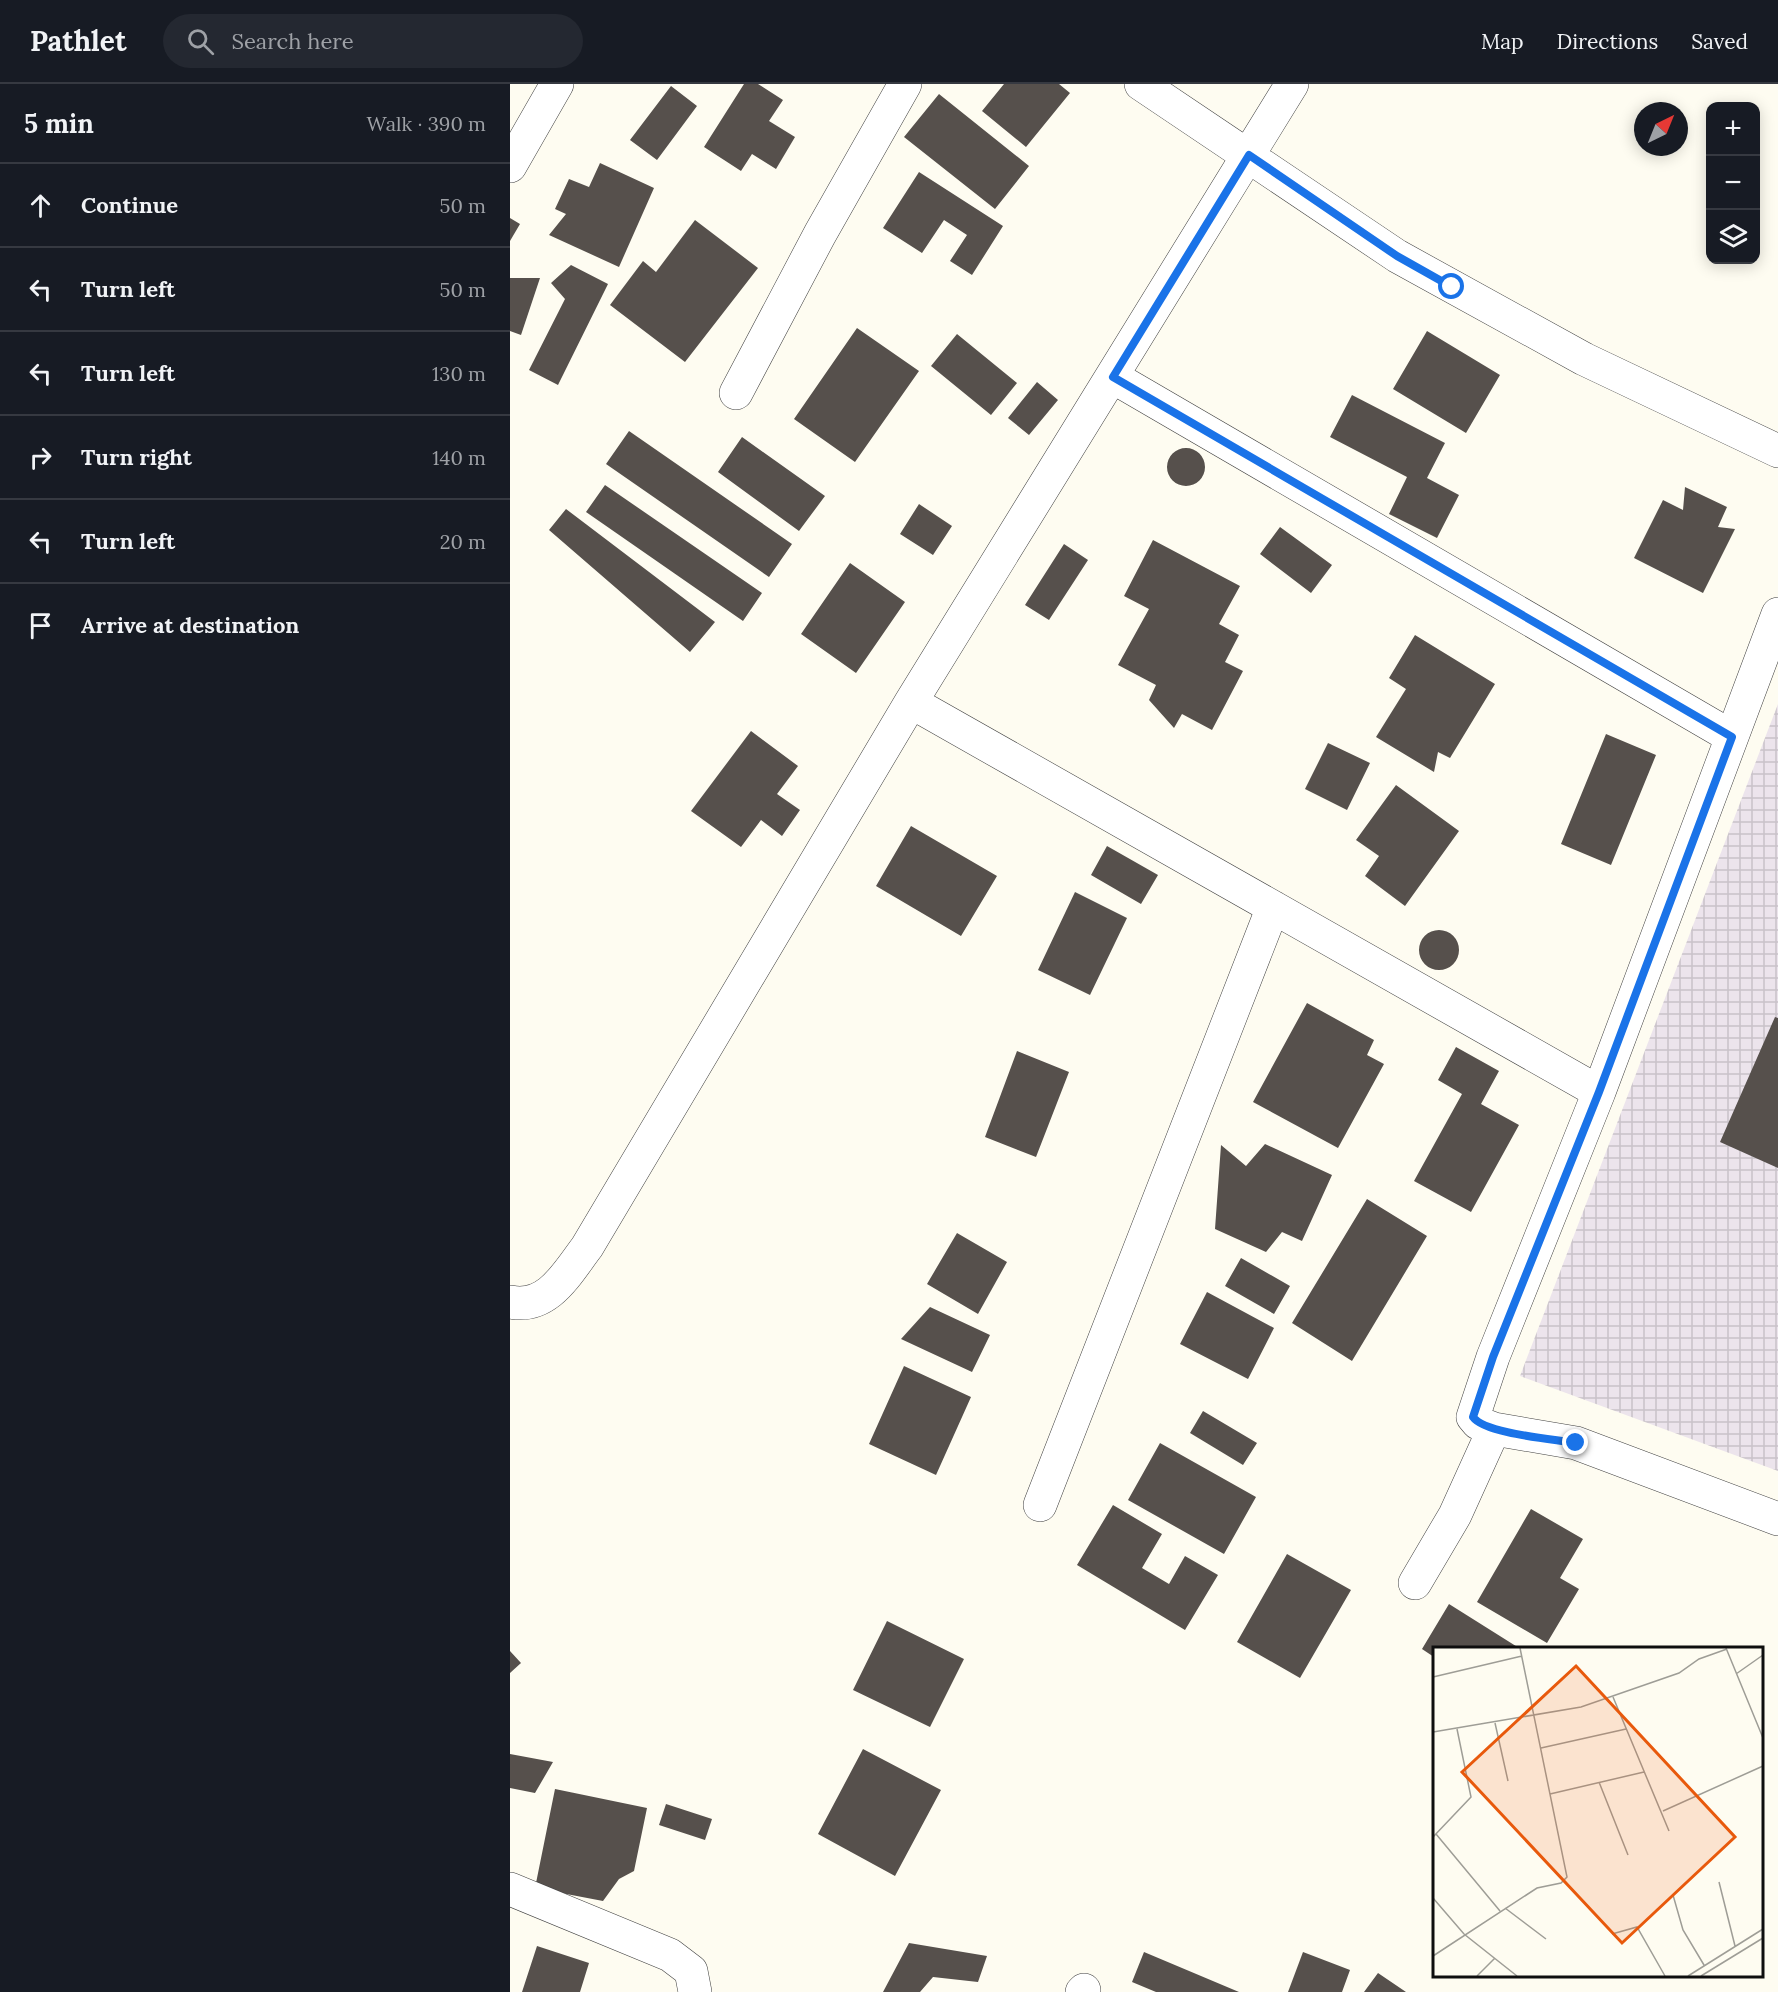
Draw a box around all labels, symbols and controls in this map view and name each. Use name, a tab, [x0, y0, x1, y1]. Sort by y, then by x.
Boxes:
search box	[163, 14, 583, 68]
text: Pathlet	[30, 23, 127, 59]
icon: search	[184, 25, 217, 58]
text: Search here	[232, 27, 354, 55]
text: Map	[1481, 28, 1524, 55]
text: Directions	[1557, 28, 1658, 55]
text: Saved	[1691, 28, 1748, 55]
north arrow	[1634, 102, 1688, 156]
map controls	[1706, 102, 1760, 264]
button: +	[1706, 102, 1760, 156]
text: 5 min	[24, 107, 94, 140]
text: Walk · 390 m	[367, 111, 486, 136]
button: −	[1706, 156, 1760, 210]
icon: ahead	[24, 189, 57, 222]
text: Continue	[81, 191, 178, 219]
text: 50 m	[440, 193, 486, 218]
button: layers	[1706, 210, 1760, 264]
icon: left	[24, 273, 57, 306]
route start	[1438, 273, 1464, 299]
text: Turn left	[81, 275, 175, 303]
text: 50 m	[440, 277, 486, 302]
icon: left	[24, 357, 57, 390]
text: Turn left	[81, 359, 175, 387]
text: 130 m	[432, 361, 486, 386]
icon: right	[24, 441, 57, 474]
text: Turn right	[81, 443, 192, 471]
text: 140 m	[432, 445, 486, 470]
icon: left	[24, 525, 57, 558]
text: Turn left	[81, 527, 175, 555]
text: 20 m	[440, 529, 486, 554]
icon: arrive	[24, 609, 57, 642]
text: Arrive at destination	[81, 611, 299, 639]
route end	[1562, 1429, 1588, 1455]
inset map	[1433, 1647, 1763, 1977]

